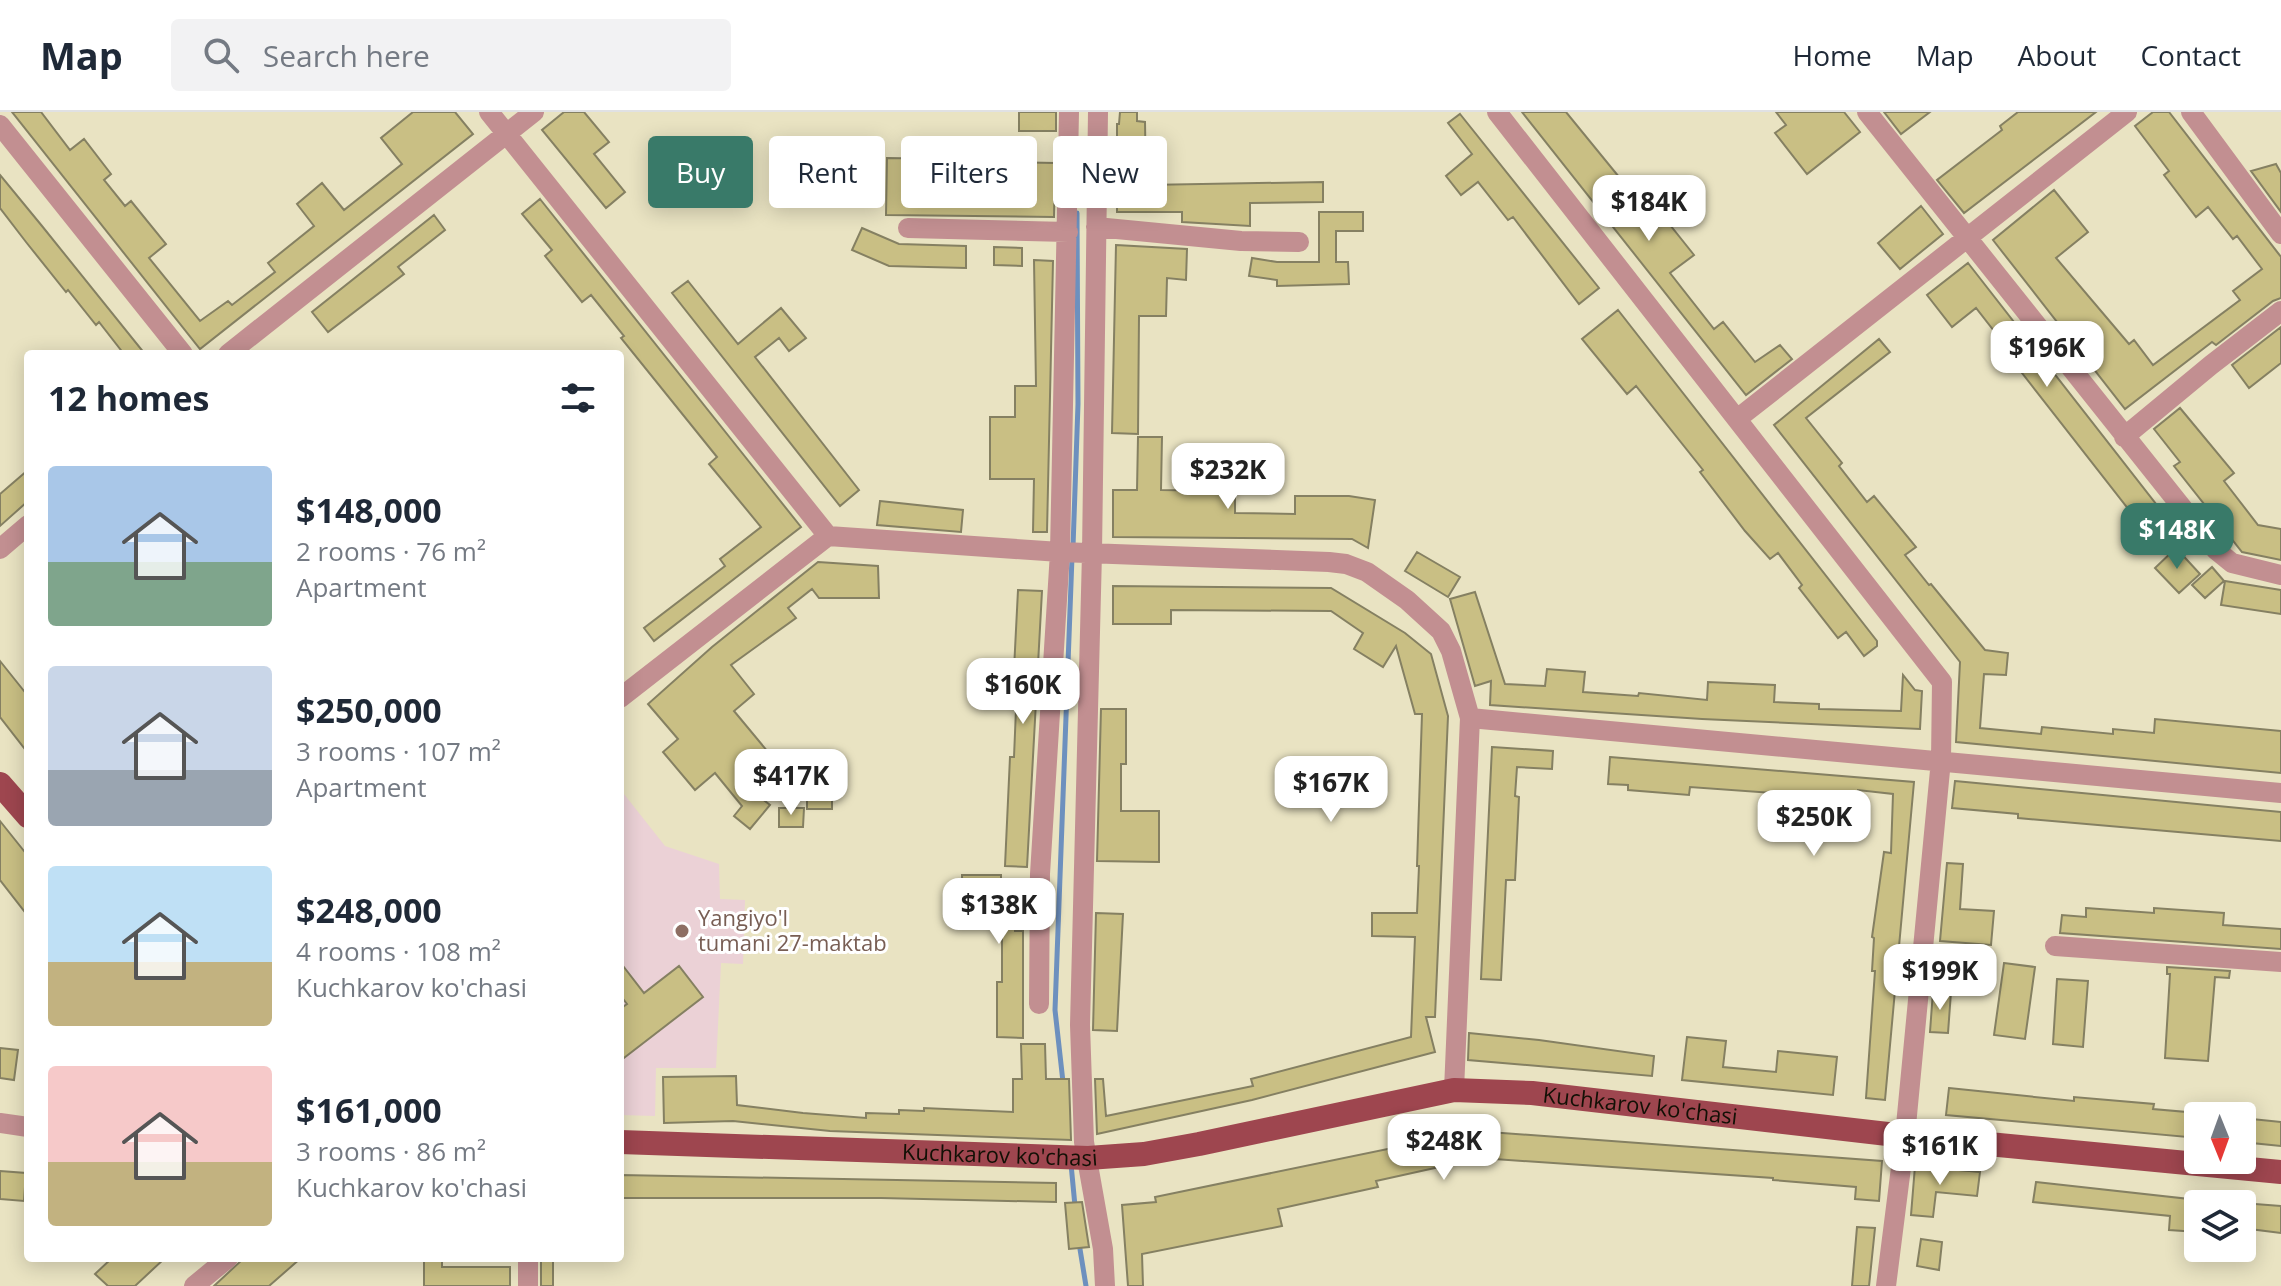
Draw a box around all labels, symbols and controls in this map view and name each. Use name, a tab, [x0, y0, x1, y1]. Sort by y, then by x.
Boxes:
search box	[171, 19, 731, 91]
text: Map	[40, 29, 123, 81]
icon: search	[199, 33, 243, 77]
text: Search here	[263, 35, 430, 76]
text: Home	[1793, 36, 1872, 74]
text: Map	[1916, 36, 1974, 74]
text: About	[2018, 36, 2096, 74]
text: Contact	[2140, 36, 2241, 74]
chip: Buy	[648, 136, 753, 208]
chip: Rent	[769, 136, 885, 208]
chip: Filters	[901, 136, 1037, 208]
chip: New	[1053, 136, 1167, 208]
pin: $184K	[1593, 175, 1705, 243]
text: $184K	[1611, 183, 1687, 219]
pin: $196K	[1991, 321, 2103, 389]
text: $196K	[2009, 329, 2085, 365]
text: 12 homes	[48, 375, 209, 421]
icon: filters	[556, 376, 600, 420]
pin: $232K	[1172, 443, 1284, 511]
text: $232K	[1190, 451, 1266, 487]
text: $148,000	[296, 487, 442, 533]
icon: home	[112, 498, 208, 594]
pin: $148K	[2121, 503, 2233, 571]
text: $148K	[2139, 511, 2215, 547]
text: 2 rooms · 76 m²	[296, 533, 486, 569]
text: Apartment	[296, 569, 427, 605]
pin: $160K	[967, 658, 1079, 726]
text: $160K	[985, 666, 1061, 702]
text: $250,000	[296, 687, 442, 733]
icon: home	[112, 698, 208, 794]
text: 3 rooms · 107 m²	[296, 733, 501, 769]
pin: $417K	[735, 749, 847, 817]
pin: $167K	[1275, 756, 1387, 824]
text: $417K	[753, 757, 829, 793]
text: $167K	[1293, 764, 1369, 800]
text: Apartment	[296, 769, 427, 805]
pin: $250K	[1758, 790, 1870, 858]
text: $250K	[1776, 798, 1852, 834]
pin: $138K	[943, 878, 1055, 946]
text: $138K	[961, 886, 1037, 922]
text: $248,000	[296, 887, 442, 933]
icon: home	[112, 898, 208, 994]
place label: Yangiyo'l tumani 27-maktab	[698, 902, 887, 957]
marker: Yangiyo'l tumani 27-maktab	[673, 922, 691, 940]
text: 4 rooms · 108 m²	[296, 933, 501, 969]
pin: $199K	[1884, 944, 1996, 1012]
text: $199K	[1902, 952, 1978, 988]
text: Kuchkarov ko'chasi	[296, 969, 527, 1005]
street label: Kuchkarov ko'chasi	[1541, 1078, 1739, 1131]
text: $161,000	[296, 1087, 442, 1133]
icon: home	[112, 1098, 208, 1194]
north arrow	[2184, 1102, 2256, 1174]
map controls	[2184, 1102, 2256, 1262]
pin: $248K	[1388, 1114, 1500, 1182]
pin: $161K	[1884, 1119, 1996, 1187]
text: $248K	[1406, 1122, 1482, 1158]
text: $161K	[1902, 1127, 1978, 1163]
text: 3 rooms · 86 m²	[296, 1133, 486, 1169]
street label: Kuchkarov ko'chasi	[901, 1136, 1099, 1172]
text: Kuchkarov ko'chasi	[296, 1169, 527, 1205]
button: layers	[2184, 1190, 2256, 1262]

